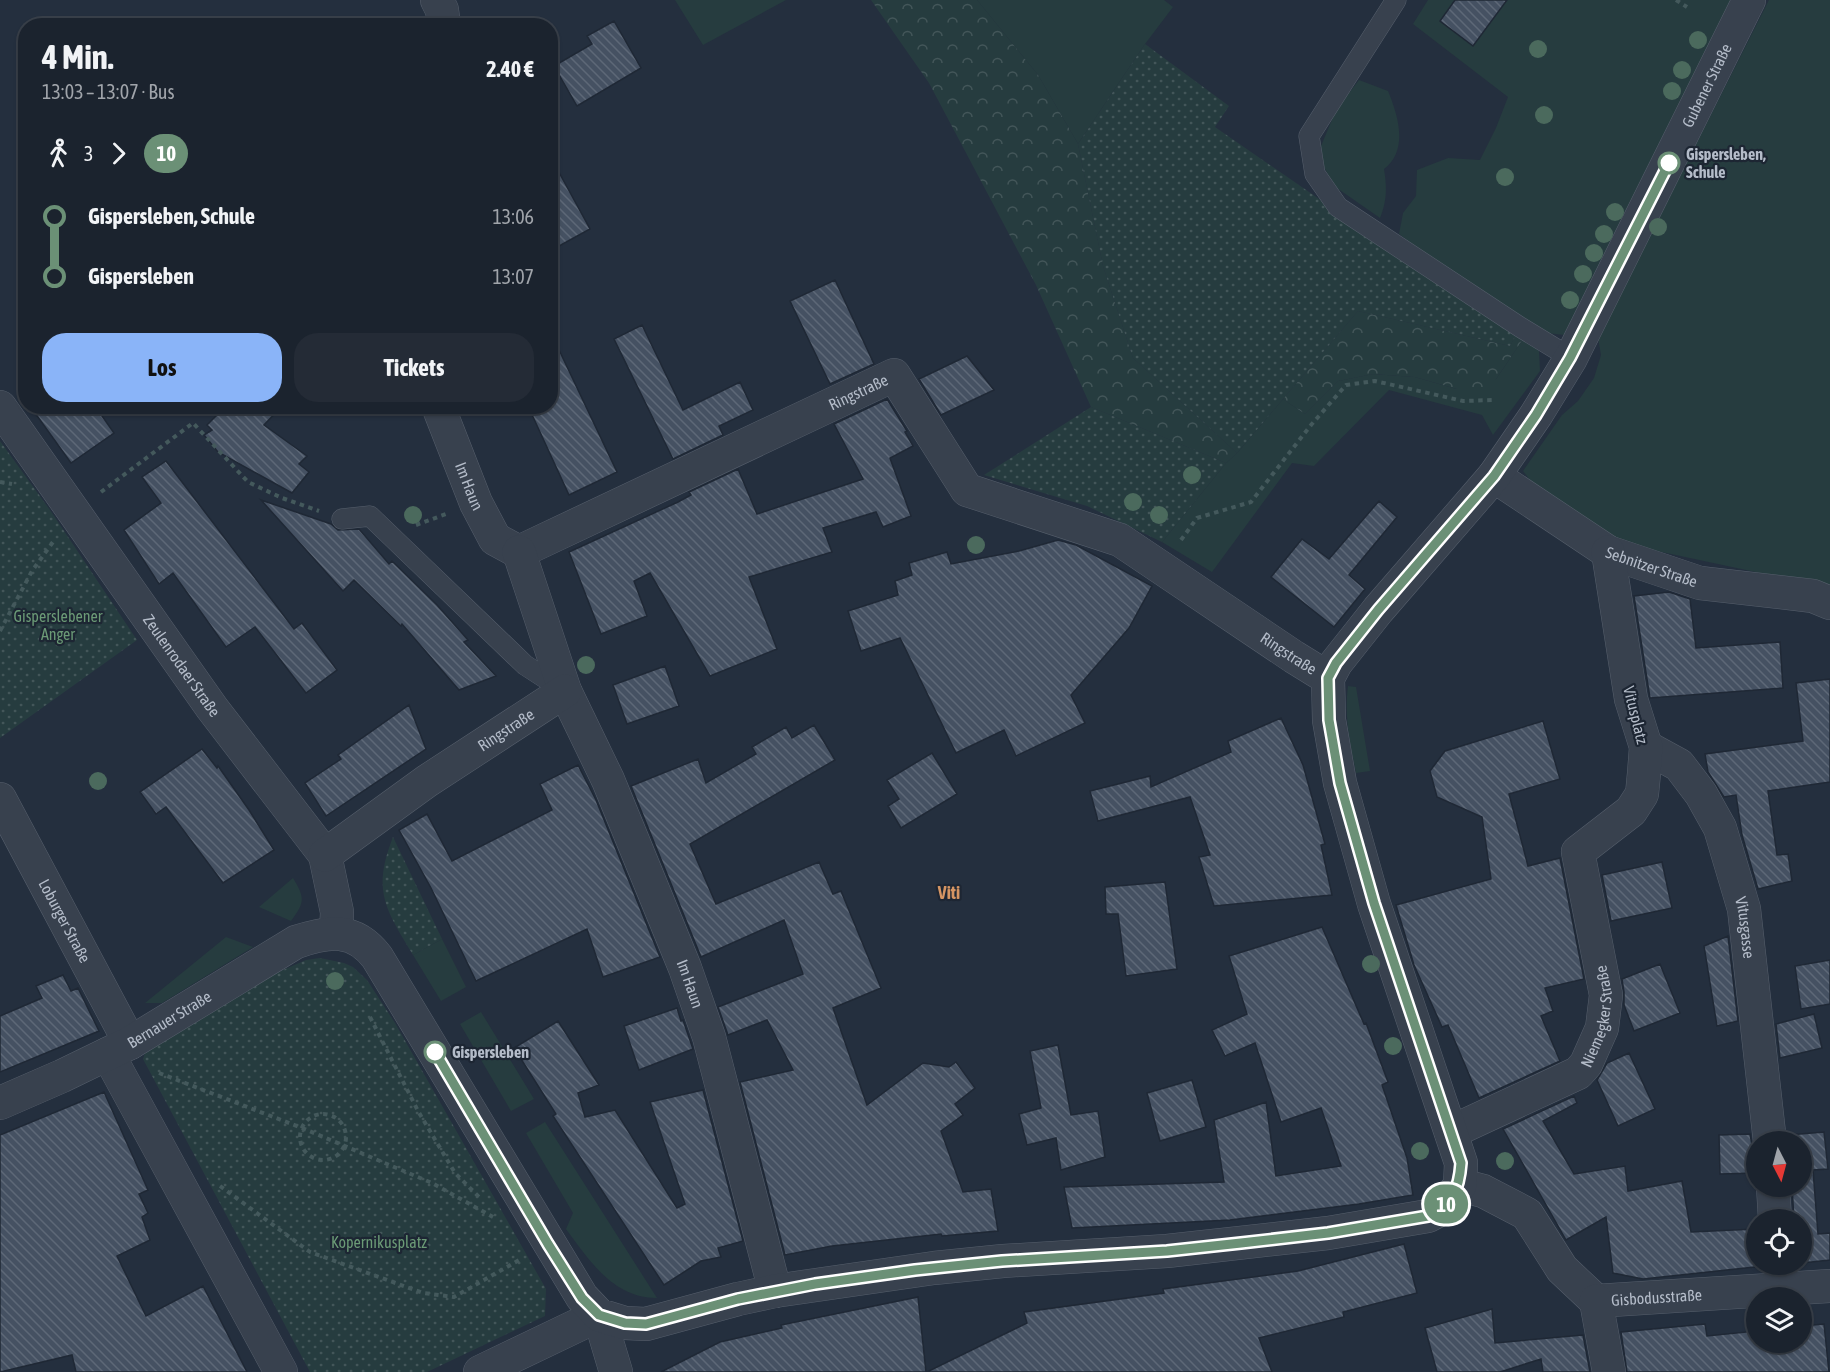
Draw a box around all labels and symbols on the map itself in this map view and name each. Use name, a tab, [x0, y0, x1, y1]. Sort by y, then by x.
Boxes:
street label: Gubener Straße	[1678, 41, 1735, 130]
place label: Gispersleben, Schule	[1686, 145, 1766, 181]
marker: Gispersleben, Schule	[1658, 152, 1680, 174]
street label: Ringstraße	[826, 370, 891, 414]
street label: Im Haun	[452, 459, 487, 513]
street label: Sebnitzer Straße	[1603, 543, 1700, 590]
park label: Gisperslebener Anger	[14, 607, 103, 644]
street label: Zeulenrodaer Straße	[140, 611, 224, 720]
street label: Ringstraße	[1257, 628, 1320, 678]
street label: Vitusplatz	[1619, 684, 1652, 746]
street label: Ringstraße	[474, 705, 537, 754]
street label: Loburger Straße	[35, 876, 94, 966]
district label: Viti	[937, 882, 960, 903]
street label: Vitusgasse	[1732, 894, 1758, 959]
street label: Im Haun	[673, 957, 707, 1010]
street label: Niemegker Straße	[1577, 964, 1615, 1070]
street label: Bernauer Straße	[124, 987, 214, 1052]
marker: Gispersleben	[424, 1041, 446, 1063]
place label: Gispersleben	[452, 1043, 529, 1061]
north arrow	[1746, 1131, 1812, 1197]
line badge: 10	[1419, 1184, 1473, 1224]
park label: Kopernikusplatz	[331, 1233, 427, 1252]
street label: Gisbodusstraße	[1611, 1285, 1702, 1309]

